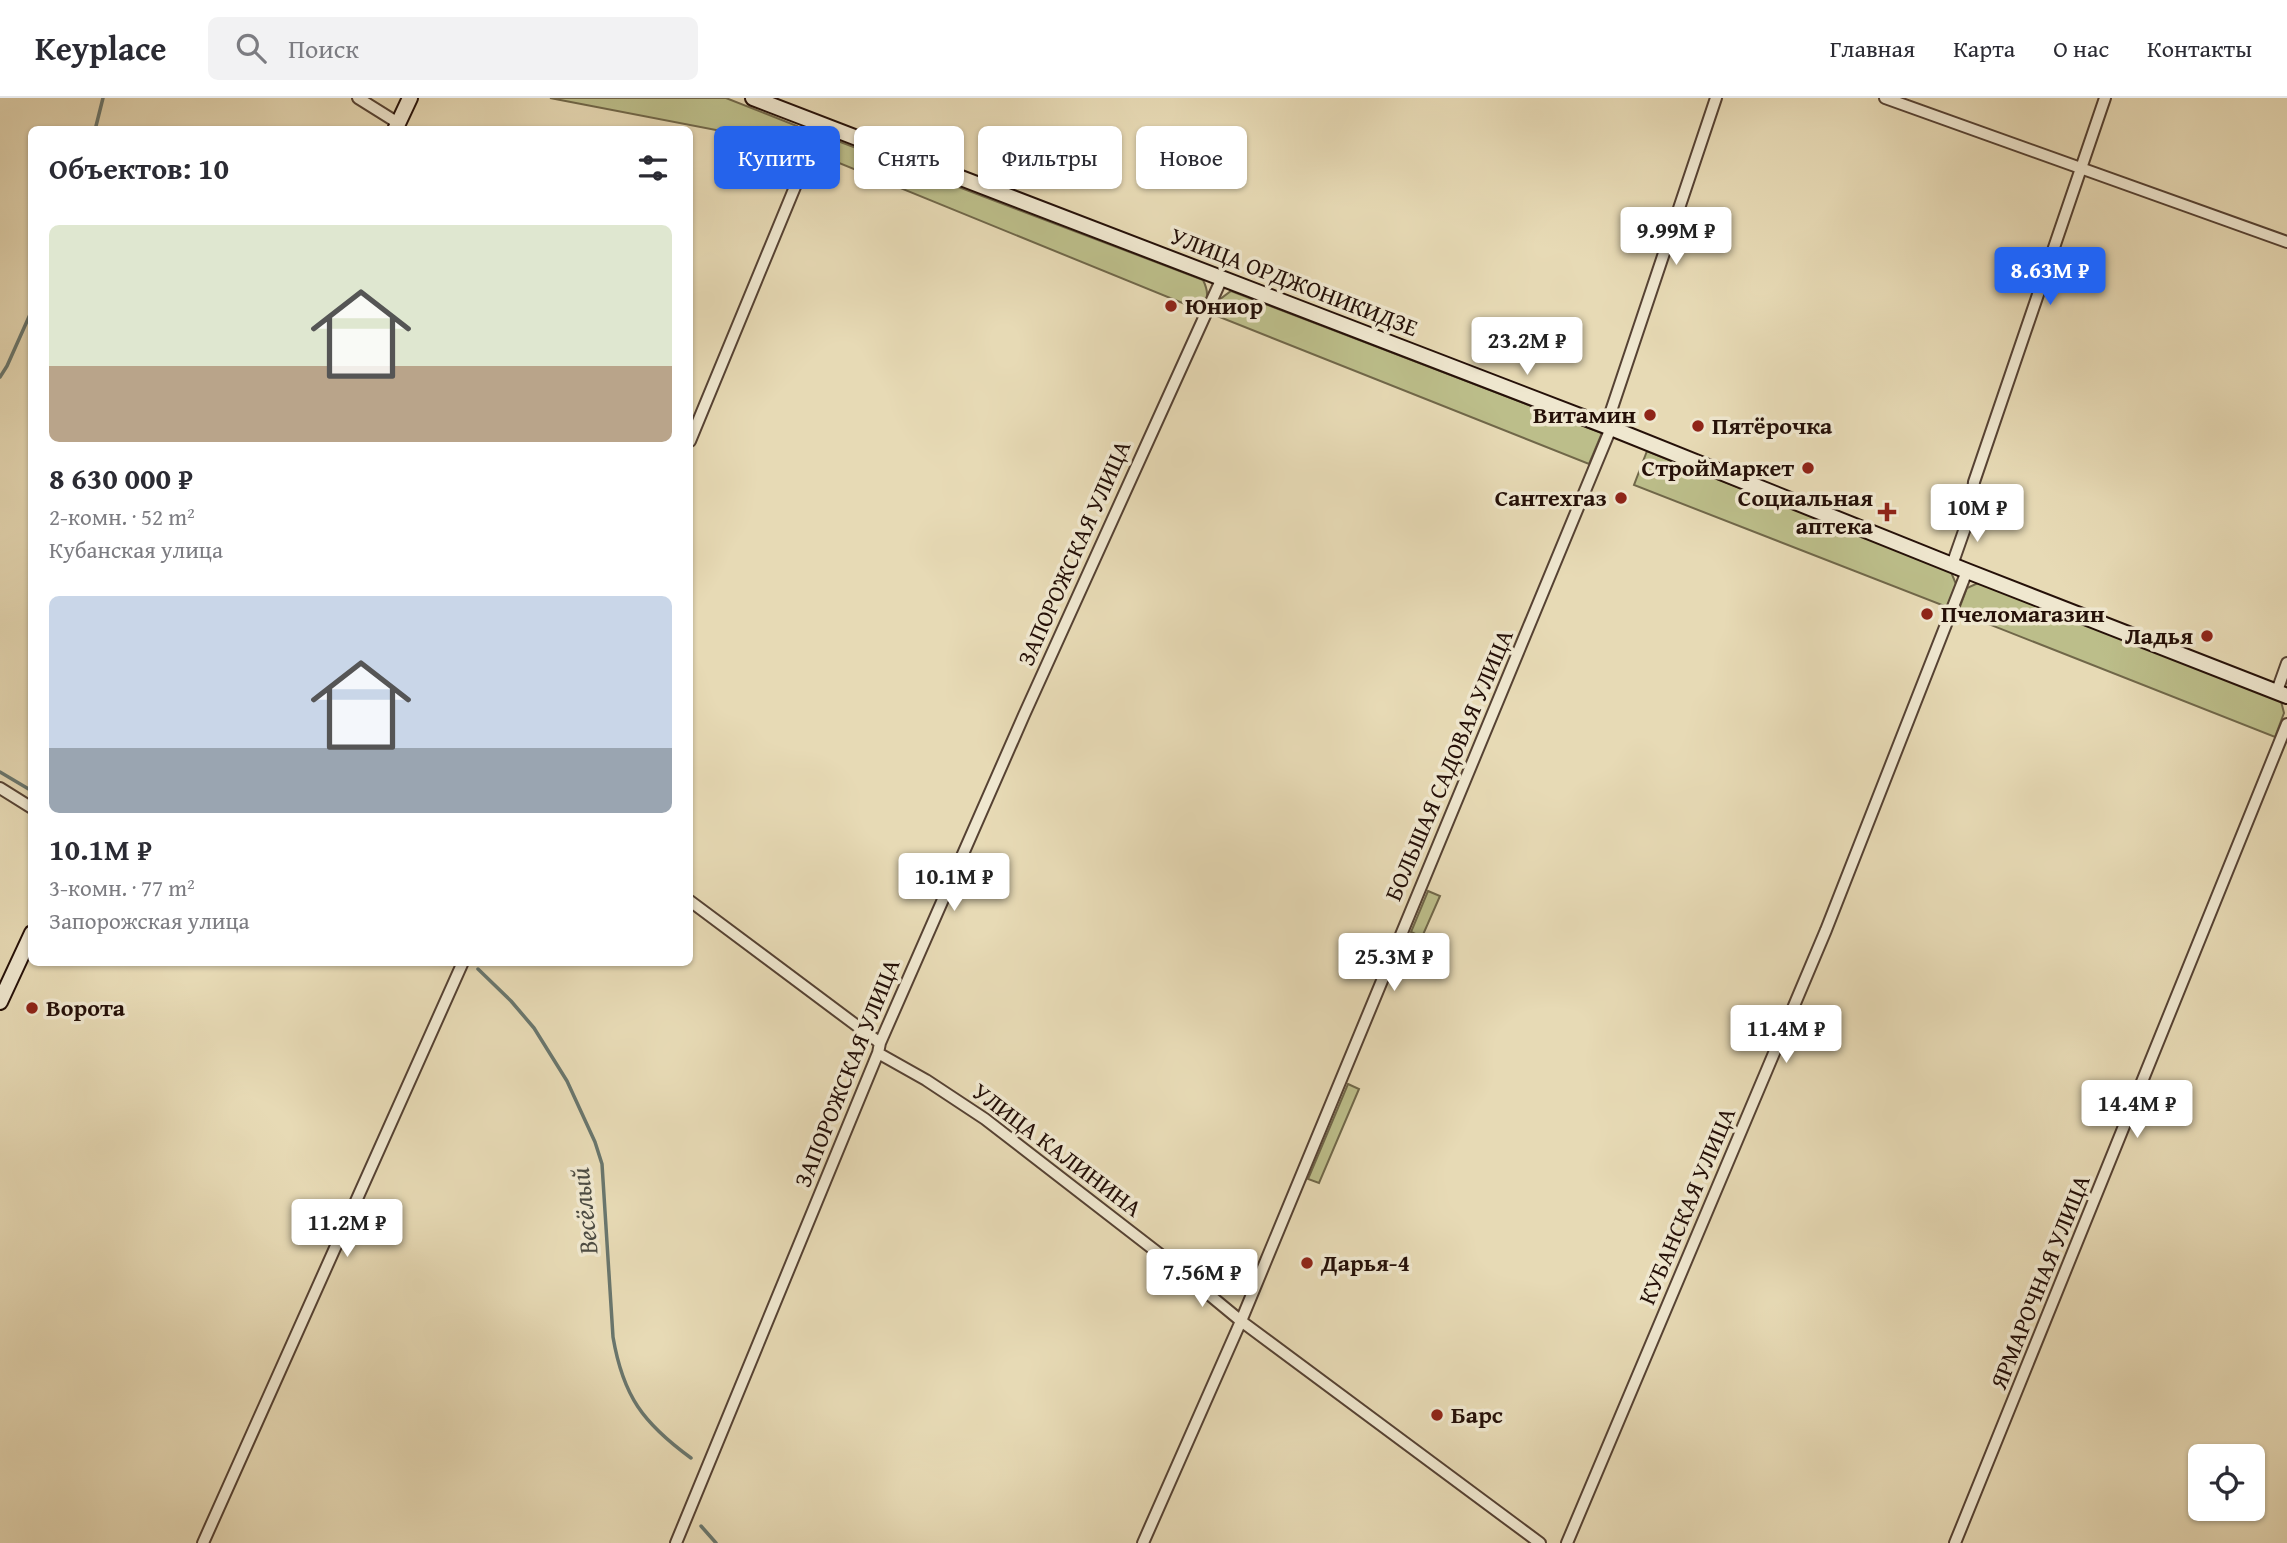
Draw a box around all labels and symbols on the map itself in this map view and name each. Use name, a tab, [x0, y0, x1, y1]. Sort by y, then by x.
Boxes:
pin: 9.99M ₽	[1611, 208, 1741, 267]
street label: УЛИЦА ОРДЖОНИКИДЗЕ	[1165, 218, 1423, 345]
pin: 8.63M ₽	[1985, 248, 2115, 307]
place label: Юниор	[1185, 288, 1263, 323]
marker: Юниор	[1163, 298, 1179, 314]
pin: 23.2M ₽	[1462, 317, 1592, 377]
place label: Витамин	[1533, 397, 1636, 432]
marker: Витамин	[1642, 407, 1658, 423]
place label: Пятёрочка	[1712, 408, 1833, 443]
marker: Пятёрочка	[1690, 418, 1706, 434]
street label: ЗАПОРОЖСКАЯ УЛИЦА	[1008, 434, 1139, 671]
place label: СтройМаркет	[1642, 450, 1794, 485]
marker: СтройМаркет	[1800, 460, 1816, 476]
place label: Сантехгаз	[1495, 480, 1607, 515]
place label: Социальная аптека	[1738, 480, 1874, 543]
pin: 10M ₽	[1928, 484, 2026, 544]
marker: Сантехгаз	[1613, 490, 1629, 506]
marker: Социальная аптека	[1879, 504, 1895, 520]
place label: Пчеломагазин	[1941, 596, 2105, 631]
marker: Пчеломагазин	[1919, 606, 1935, 622]
place label: Ладья	[2125, 618, 2193, 653]
street label: БОЛЬШАЯ САДОВАЯ УЛИЦА	[1375, 623, 1522, 906]
marker: Ладья	[2199, 628, 2215, 644]
pin: 10.1M ₽	[889, 854, 1019, 913]
pin: 25.3M ₽	[1329, 934, 1459, 993]
street label: ЗАПОРОЖСКАЯ УЛИЦА	[785, 953, 909, 1192]
place label: Ворота	[46, 990, 126, 1025]
marker: Ворота	[24, 1000, 40, 1016]
pin: 11.4M ₽	[1721, 1006, 1851, 1065]
street label: УЛИЦА КАЛИНИНА	[965, 1074, 1150, 1225]
pin: 14.4M ₽	[2072, 1080, 2202, 1140]
street label: КУБАНСКАЯ УЛИЦА	[1629, 1101, 1744, 1310]
water label: Весёлый	[560, 1166, 608, 1258]
street label: ЯРМАРОЧНАЯ УЛИЦА	[1980, 1169, 2099, 1395]
pin: 11.2M ₽	[282, 1200, 412, 1259]
place label: Дарья-4	[1320, 1245, 1410, 1280]
pin: 7.56M ₽	[1137, 1250, 1267, 1309]
marker: Дарья-4	[1299, 1255, 1315, 1271]
place label: Барс	[1451, 1397, 1503, 1432]
marker: Барс	[1429, 1407, 1445, 1423]

